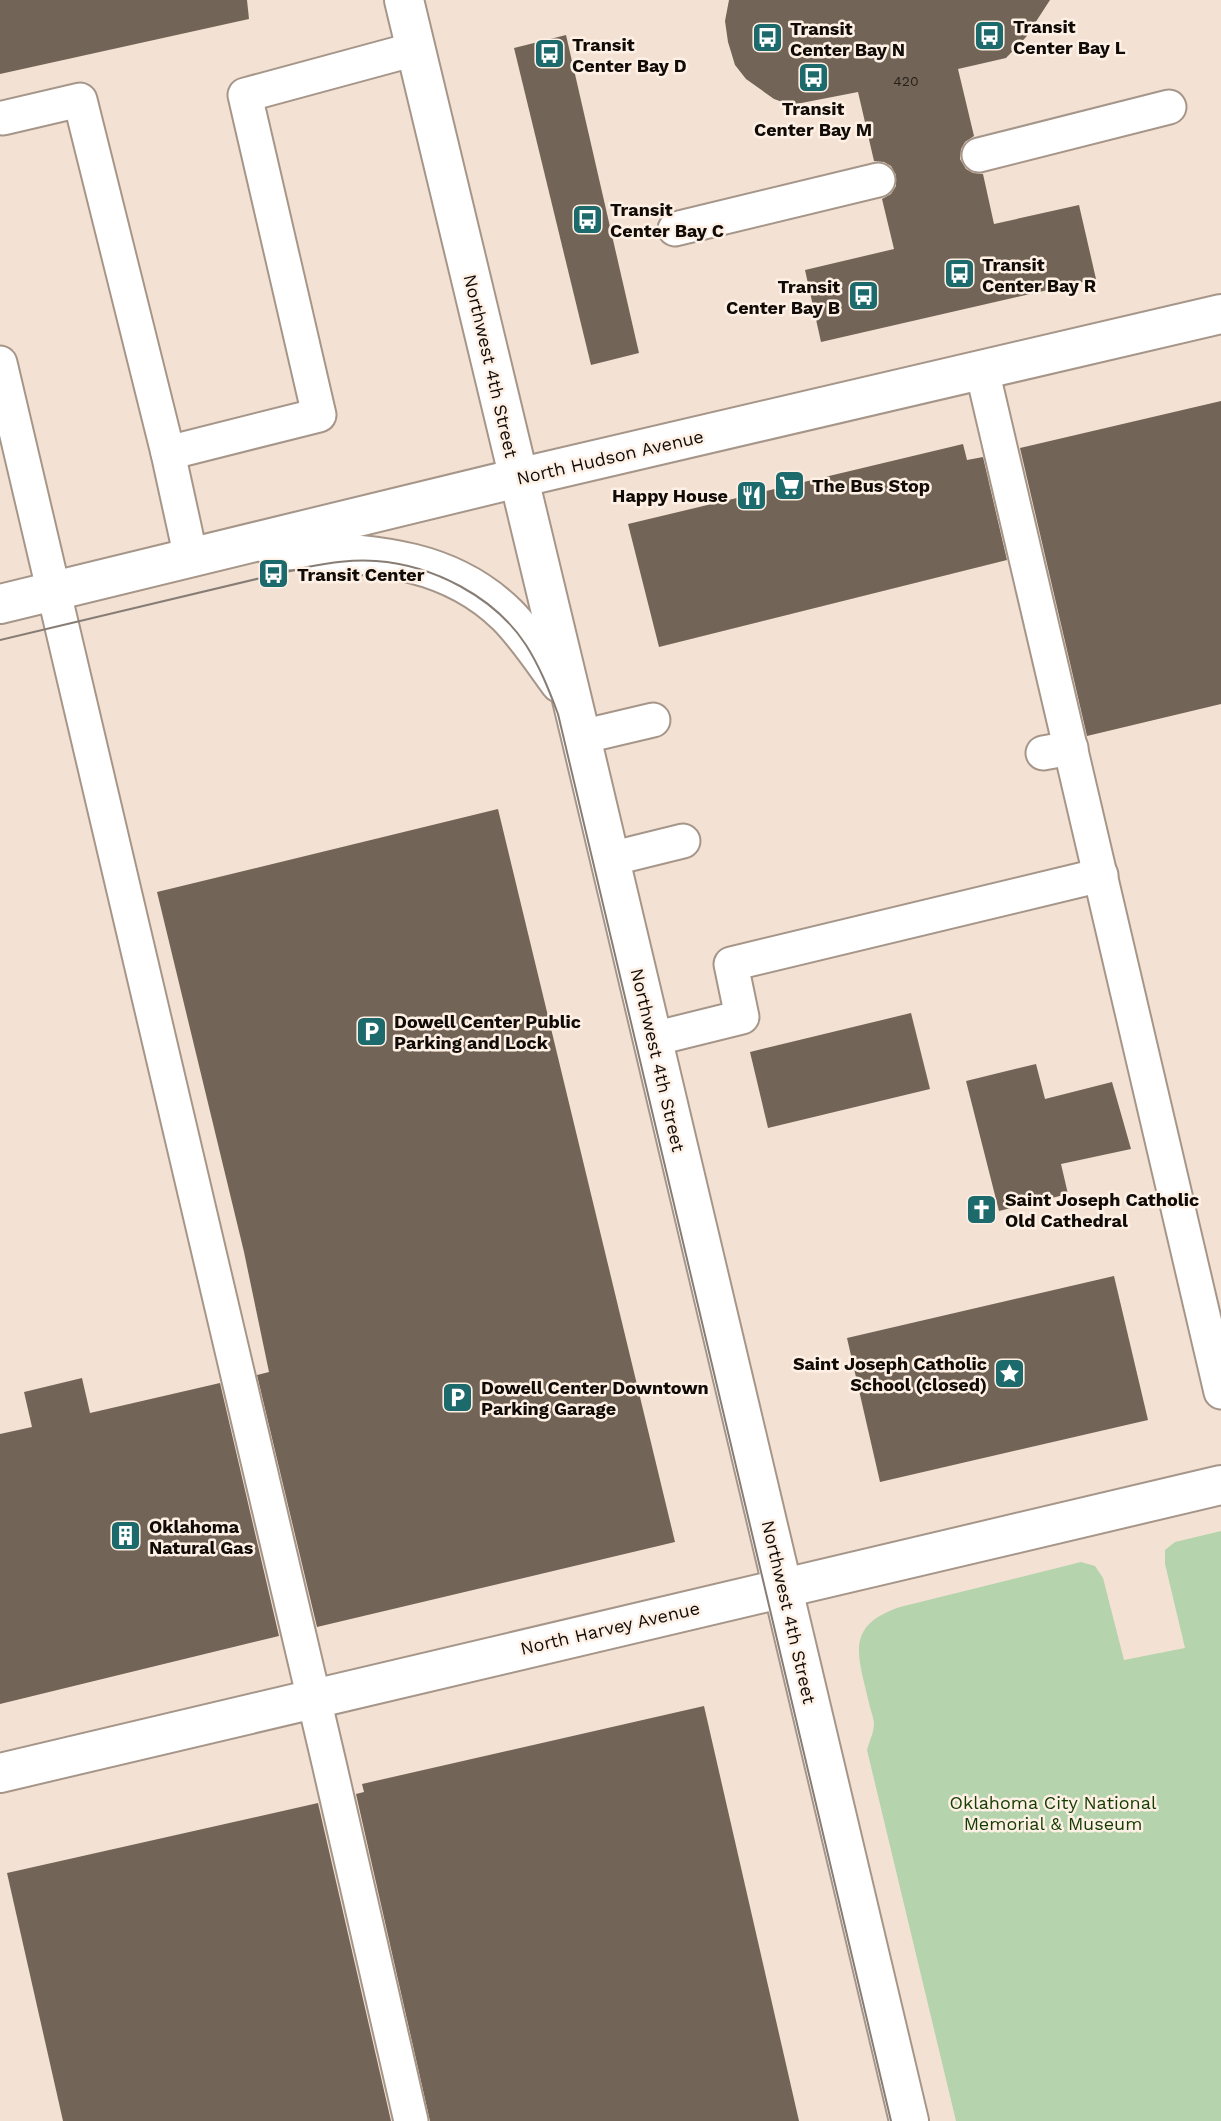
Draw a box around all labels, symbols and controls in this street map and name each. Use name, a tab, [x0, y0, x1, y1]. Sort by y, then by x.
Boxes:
place label: Transit Center Bay L	[1013, 16, 1126, 58]
place label: Transit Center Bay N	[790, 18, 905, 60]
bus stop icon: Transit Center Bay L	[973, 19, 1007, 53]
bus stop icon: Transit Center Bay N	[750, 21, 784, 55]
place label: Transit Center Bay D	[572, 34, 687, 76]
bus stop icon: Transit Center Bay D	[532, 37, 566, 71]
bus stop icon: Transit Center Bay M	[796, 61, 830, 95]
house number: 420	[893, 73, 919, 89]
place label: Transit Center Bay M	[754, 98, 872, 140]
place label: Transit Center Bay C	[610, 199, 724, 241]
bus stop icon: Transit Center Bay C	[570, 202, 604, 236]
place label: Transit Center Bay R	[982, 254, 1097, 296]
bus stop icon: Transit Center Bay R	[942, 257, 976, 291]
street label: Northwest 4th Street	[460, 272, 522, 460]
place label: Transit Center Bay B	[726, 276, 840, 318]
bus stop icon: Transit Center Bay B	[846, 279, 880, 313]
street label: North Hudson Avenue	[514, 425, 706, 489]
supermarket icon: The Bus Stop	[772, 468, 806, 502]
place label: The Bus Stop	[812, 475, 930, 496]
restaurant icon: Happy House	[734, 478, 768, 512]
place label: Happy House	[612, 485, 728, 506]
bus stop icon: Transit Center	[257, 557, 291, 591]
place label: Transit Center	[297, 564, 425, 585]
street label: Northwest 4th Street	[627, 966, 689, 1154]
place label: Dowell Center Public Parking and Lock	[394, 1011, 581, 1053]
parking icon: Dowell Center Public Parking and Lock	[354, 1014, 388, 1048]
place label: Saint Joseph Catholic Old Cathedral	[1005, 1189, 1199, 1231]
church icon: Saint Joseph Catholic Old Cathedral	[965, 1192, 999, 1226]
place label: Saint Joseph Catholic School (closed)	[793, 1353, 987, 1395]
place icon: Saint Joseph Catholic School (closed)	[993, 1356, 1027, 1390]
place label: Dowell Center Downtown Parking Garage	[481, 1377, 709, 1419]
parking icon: Dowell Center Downtown Parking Garage	[441, 1380, 475, 1414]
place label: Oklahoma Natural Gas	[149, 1516, 254, 1558]
street label: Northwest 4th Street	[758, 1518, 820, 1706]
building icon: Oklahoma Natural Gas	[109, 1519, 143, 1553]
street label: North Harvey Avenue	[518, 1597, 702, 1659]
park label: Oklahoma City National Memorial & Museum	[950, 1792, 1157, 1834]

